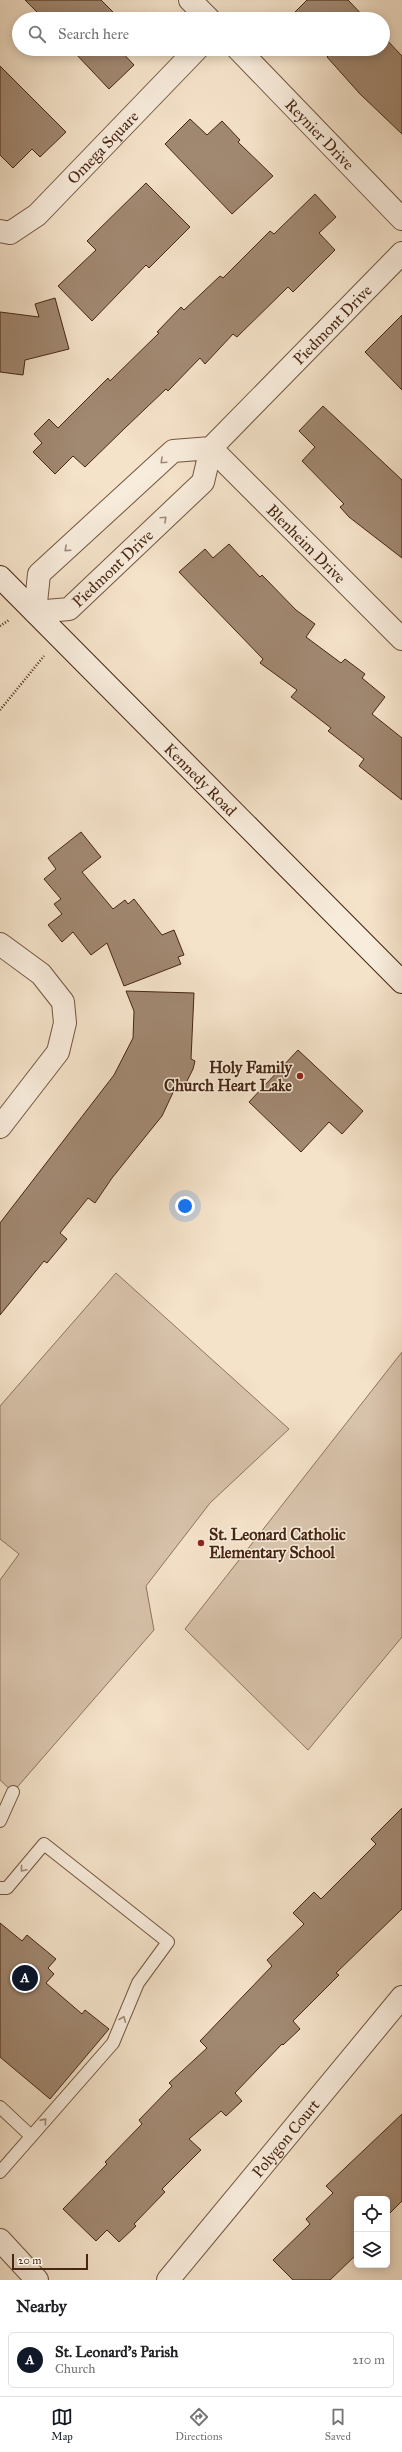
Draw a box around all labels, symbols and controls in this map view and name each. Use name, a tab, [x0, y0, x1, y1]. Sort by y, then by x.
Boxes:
search box	[12, 12, 390, 56]
icon: search	[26, 23, 48, 45]
text: Search here	[58, 25, 129, 43]
street label: Reynier Drive	[281, 95, 358, 174]
street label: Omega Square	[63, 106, 143, 188]
street label: Piedmont Drive	[289, 280, 376, 369]
one-way arrow	[160, 457, 167, 464]
street label: Blenheim Drive	[263, 500, 350, 588]
one-way arrow	[159, 516, 167, 524]
street label: Piedmont Drive	[68, 525, 157, 611]
one-way arrow	[64, 545, 72, 552]
street label: Kennedy Road	[160, 739, 241, 820]
place label: Holy Family Church Heart Lake	[164, 1058, 293, 1095]
marker: Holy Family Church Heart Lake	[295, 1071, 305, 1081]
your location	[175, 1196, 195, 1216]
place label: St. Leonard Catholic Elementary School	[209, 1525, 346, 1563]
marker: St. Leonard Catholic Elementary School	[196, 1538, 206, 1548]
one-way arrow	[21, 1864, 28, 1872]
pin: A	[12, 1963, 38, 1993]
one-way arrow	[118, 2016, 126, 2023]
street label: Polygon Court	[248, 2095, 324, 2181]
one-way arrow	[39, 2118, 46, 2126]
map controls	[354, 2196, 390, 2268]
button: locate	[354, 2196, 390, 2232]
button: layers	[354, 2232, 390, 2268]
scale bar	[12, 2252, 88, 2271]
text: 20 m	[18, 2254, 41, 2267]
text: Nearby	[16, 2296, 67, 2317]
text: St. Leonard's Parish	[55, 2343, 178, 2361]
text: A	[26, 2352, 34, 2368]
text: 210 m	[352, 2352, 385, 2368]
text: Church	[55, 2361, 95, 2377]
tab: Map	[51, 2406, 73, 2443]
tab: Directions	[175, 2406, 223, 2443]
tab: Saved	[325, 2406, 351, 2443]

